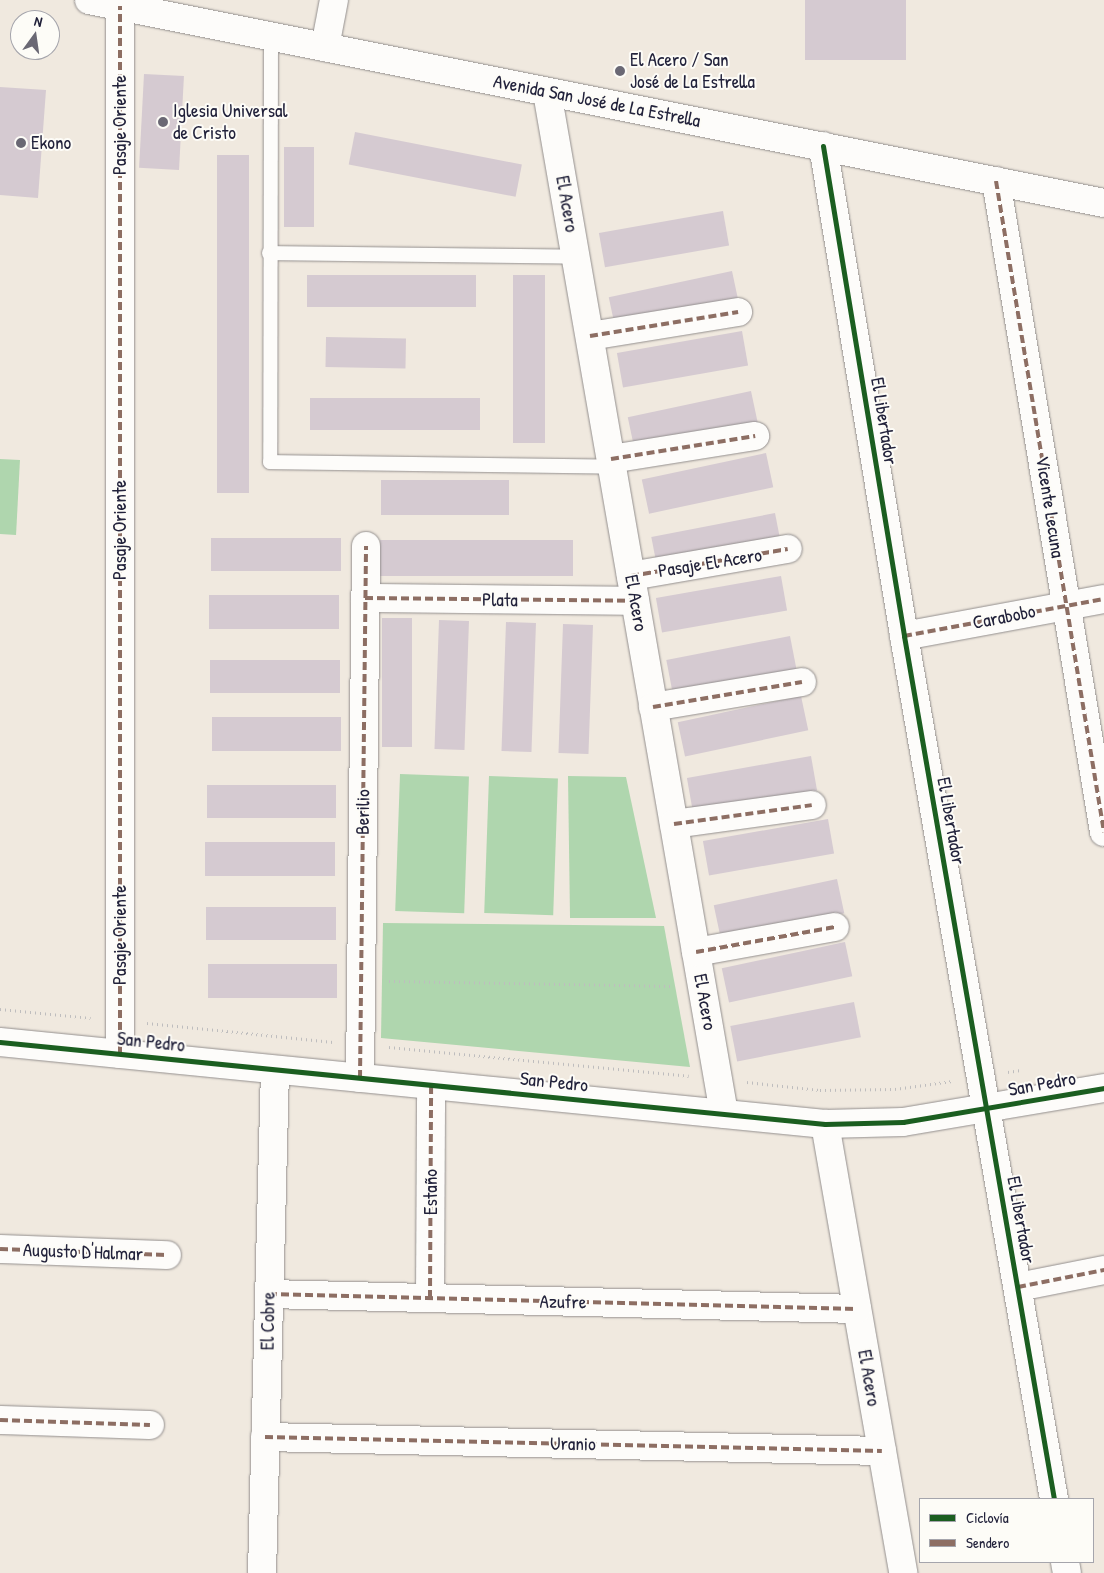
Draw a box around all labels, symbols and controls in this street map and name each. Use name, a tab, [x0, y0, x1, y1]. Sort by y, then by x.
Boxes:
north arrow	[10, 10, 60, 60]
text: N	[33, 11, 44, 31]
place label: El Acero / San José de La Estrella	[630, 49, 755, 93]
marker: El Acero / San José de La Estrella	[614, 65, 626, 77]
street label: Avenida San José de La Estrella	[491, 70, 703, 132]
street label: Pasaje Oriente	[109, 75, 131, 175]
place label: Iglesia Universal de Cristo	[173, 100, 288, 144]
marker: Iglesia Universal de Cristo	[157, 116, 169, 128]
place label: Ekono	[31, 132, 71, 154]
marker: Ekono	[15, 137, 27, 149]
street label: El Acero	[551, 174, 583, 234]
street label: El Libertador	[866, 376, 902, 466]
street label: Vicente Lecuna	[1031, 455, 1069, 559]
street label: Pasaje Oriente	[109, 480, 131, 580]
street label: Pasaje El Acero	[656, 544, 764, 582]
street label: El Acero	[620, 573, 652, 633]
street label: Plata	[482, 588, 518, 612]
street label: Carabobo	[971, 600, 1037, 634]
street label: El Libertador	[932, 776, 970, 866]
street label: Berilio	[351, 789, 375, 835]
street label: Pasaje Oriente	[109, 885, 131, 985]
street label: El Acero	[689, 972, 721, 1032]
street label: San Pedro	[116, 1027, 186, 1057]
street label: San Pedro	[519, 1067, 589, 1097]
street label: San Pedro	[1006, 1067, 1078, 1101]
street label: Estaño	[420, 1169, 442, 1215]
street label: El Libertador	[1002, 1175, 1040, 1265]
street label: Augusto D'Halmar	[23, 1239, 143, 1265]
street label: Azufre	[539, 1290, 587, 1314]
street label: El Cobre	[256, 1292, 280, 1350]
street label: El Acero	[853, 1348, 885, 1408]
street label: Uranio	[550, 1432, 596, 1456]
legend	[919, 1498, 1094, 1563]
text: Ciclovía	[966, 1507, 1009, 1528]
text: Sendero	[966, 1532, 1009, 1553]

